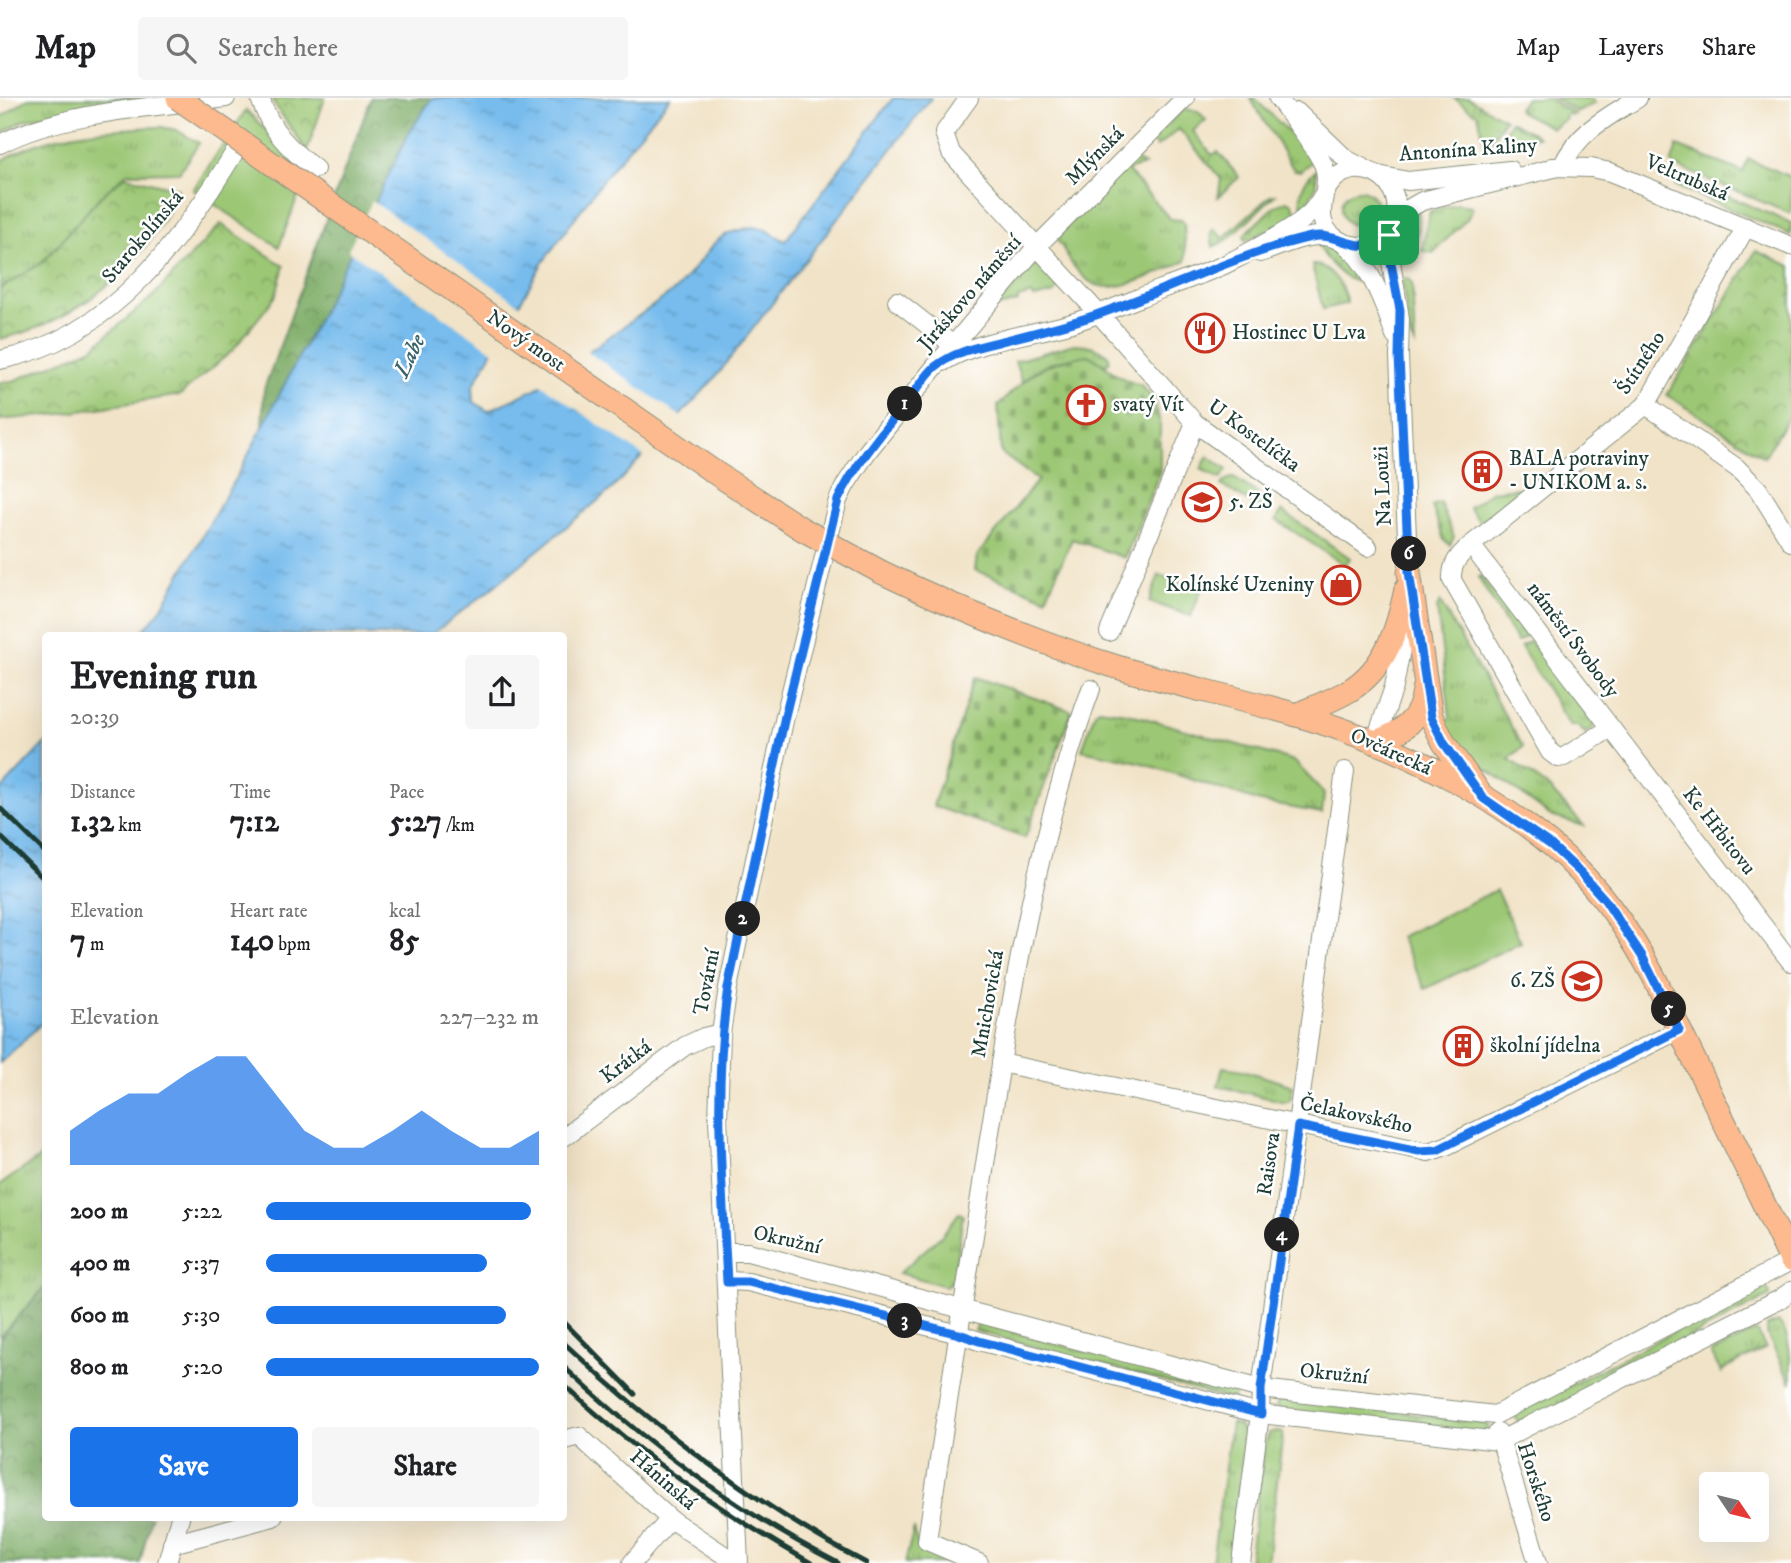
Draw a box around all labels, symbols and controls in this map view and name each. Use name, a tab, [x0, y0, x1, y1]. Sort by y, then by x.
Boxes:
search box	[138, 17, 628, 80]
text: Map	[35, 28, 96, 69]
icon: search	[162, 29, 200, 67]
text: Search here	[218, 32, 338, 65]
text: Map	[1516, 33, 1560, 63]
text: Layers	[1598, 33, 1664, 63]
text: Share	[1702, 33, 1756, 63]
street label: Mlýnská	[1060, 121, 1130, 191]
street label: Antonína Kaliny	[1398, 132, 1539, 168]
street label: Veltrubská	[1641, 148, 1733, 207]
street label: Starokolínská	[96, 185, 190, 289]
pin	[1359, 205, 1419, 265]
icon: arrive	[1370, 216, 1408, 254]
street label: Jiráskovo náměstí	[911, 229, 1028, 358]
street label: Nový most	[482, 304, 571, 378]
restaurant icon: Hostinec U Lva	[1184, 312, 1226, 354]
place label: Hostinec U Lva	[1232, 320, 1366, 346]
street label: Štítného	[1609, 325, 1671, 400]
water label: Labe	[387, 329, 433, 384]
church icon: svatý Vít	[1065, 384, 1107, 426]
pin: 1	[888, 386, 922, 422]
text: 1	[901, 392, 908, 415]
place label: svatý Vít	[1113, 392, 1184, 418]
street label: U Kostelíčka	[1203, 394, 1305, 478]
street label: Na Louži	[1368, 445, 1398, 527]
place label: BALA potraviny - UNIKOM a. s.	[1509, 446, 1650, 496]
building icon: BALA potraviny - UNIKOM a. s.	[1461, 450, 1503, 492]
school or university icon: 5. ZŠ	[1181, 481, 1223, 523]
place label: 5. ZŠ	[1229, 487, 1273, 515]
pin: 6	[1392, 536, 1426, 572]
text: 6	[1404, 542, 1413, 565]
shop icon: Kolínské Uzeniny	[1320, 564, 1362, 606]
place label: Kolínské Uzeniny	[1165, 572, 1315, 598]
street label: náměstí Svobody	[1521, 577, 1626, 704]
text: Evening run	[70, 653, 257, 701]
button: share	[465, 655, 539, 729]
text: 20:39	[70, 703, 120, 732]
street label: Ovčárecká	[1346, 722, 1436, 782]
text: Distance	[70, 781, 135, 804]
text: Time	[230, 781, 271, 804]
text: Pace	[389, 781, 424, 804]
street label: Ke Hřbitovu	[1677, 782, 1761, 880]
text: 1.32	[70, 804, 114, 841]
text: 7:12	[230, 804, 279, 841]
text: 5:27	[389, 804, 442, 841]
text: km	[114, 814, 142, 837]
text: /km	[442, 814, 475, 837]
text: Elevation	[70, 900, 144, 923]
text: Heart rate	[230, 900, 308, 923]
text: kcal	[389, 900, 421, 923]
pin: 2	[726, 902, 760, 936]
text: 2	[738, 907, 747, 930]
text: 7	[70, 923, 86, 960]
text: 140	[230, 923, 274, 960]
text: 85	[389, 923, 419, 960]
text: m	[86, 933, 104, 956]
text: bpm	[274, 933, 311, 956]
street label: Tovární	[688, 945, 726, 1017]
street label: Mnichovická	[966, 948, 1010, 1060]
school or university icon: 6. ZŠ	[1561, 960, 1603, 1002]
place label: 6. ZŠ	[1510, 966, 1555, 994]
pin: 5	[1652, 992, 1686, 1026]
text: 5	[1664, 997, 1673, 1020]
text: Elevation	[70, 1003, 159, 1032]
text: 227–232 m	[439, 1003, 539, 1032]
building icon: školní jídelna	[1442, 1025, 1484, 1067]
place label: školní jídelna	[1490, 1033, 1600, 1059]
street label: Krátká	[595, 1034, 657, 1090]
street label: Čelakovského	[1297, 1088, 1415, 1140]
street label: Raisova	[1252, 1131, 1286, 1197]
text: 200 m	[70, 1197, 128, 1226]
text: 5:22	[182, 1197, 222, 1226]
pin: 4	[1264, 1218, 1300, 1252]
street label: Okružní	[751, 1220, 825, 1261]
text: 4	[1276, 1223, 1287, 1246]
text: 400 m	[70, 1249, 130, 1278]
text: 5:37	[182, 1249, 220, 1278]
text: 600 m	[70, 1301, 129, 1330]
text: 5:30	[182, 1301, 220, 1330]
pin: 3	[888, 1304, 922, 1338]
text: 3	[901, 1309, 908, 1332]
text: 800 m	[70, 1353, 128, 1382]
text: 5:20	[182, 1353, 223, 1382]
street label: Okružní	[1299, 1357, 1371, 1391]
button: Save	[70, 1427, 298, 1507]
button: Share	[312, 1427, 539, 1507]
street label: Horského	[1511, 1439, 1561, 1525]
street label: Háninská	[624, 1444, 702, 1516]
north arrow	[1699, 1472, 1769, 1542]
map controls	[1699, 1472, 1769, 1542]

